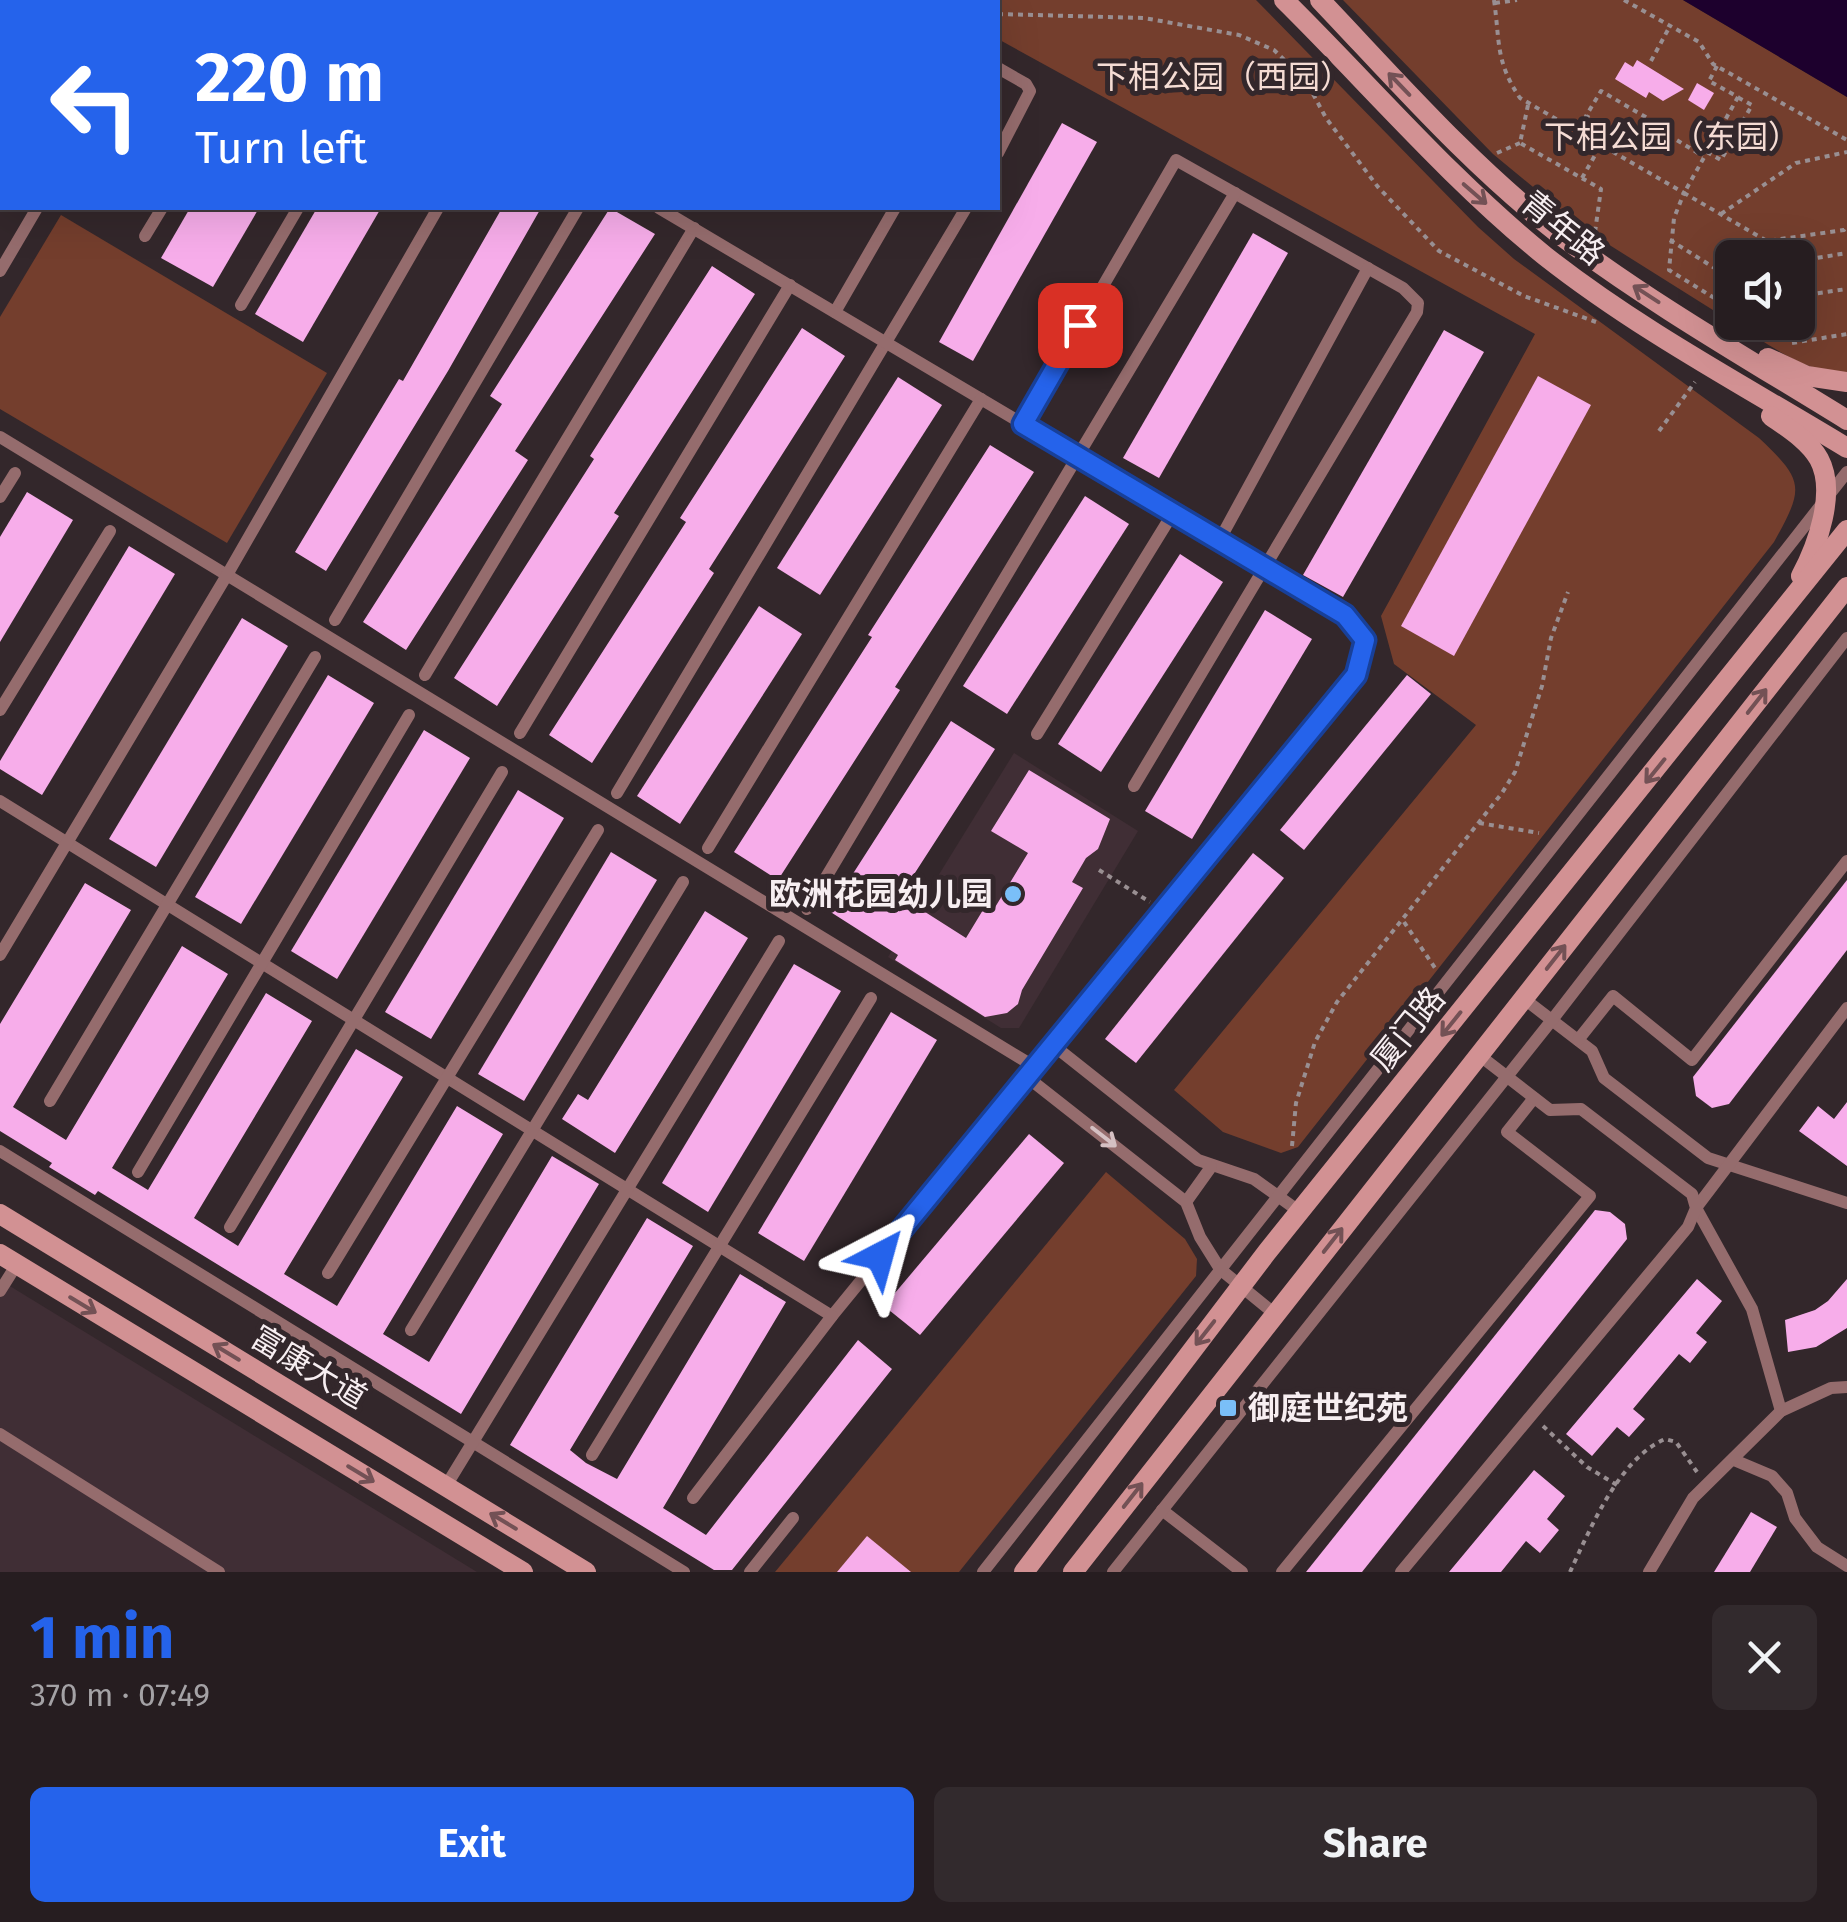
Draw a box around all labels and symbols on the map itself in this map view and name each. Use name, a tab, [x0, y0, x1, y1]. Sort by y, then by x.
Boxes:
park label: 下相公园（西园）	[1096, 58, 1352, 96]
one-way arrow	[1387, 72, 1411, 96]
park label: 下相公园（东园）	[1544, 118, 1800, 156]
one-way arrow	[1462, 183, 1487, 206]
street label: 青年路	[1514, 183, 1612, 273]
pin	[1038, 283, 1123, 368]
one-way arrow	[1632, 284, 1660, 305]
one-way arrow	[1746, 688, 1767, 715]
one-way arrow	[1645, 757, 1666, 784]
place label: 欧洲花园幼儿园	[769, 875, 993, 913]
marker: 欧洲花园幼儿园	[1002, 883, 1024, 905]
one-way arrow	[1545, 944, 1567, 970]
street label: 厦门路	[1363, 980, 1453, 1078]
one-way arrow	[1441, 1010, 1462, 1037]
one-way arrow	[1090, 1126, 1116, 1148]
position arrow	[828, 1204, 932, 1308]
one-way arrow	[1322, 1227, 1344, 1253]
one-way arrow	[68, 1295, 97, 1315]
street label: 富康大道	[244, 1318, 374, 1416]
one-way arrow	[1195, 1319, 1216, 1346]
one-way arrow	[212, 1342, 241, 1362]
place label: 御庭世纪苑	[1248, 1389, 1408, 1427]
marker: 御庭世纪苑	[1217, 1397, 1239, 1419]
one-way arrow	[346, 1463, 375, 1484]
one-way arrow	[1121, 1483, 1143, 1509]
one-way arrow	[489, 1511, 518, 1531]

